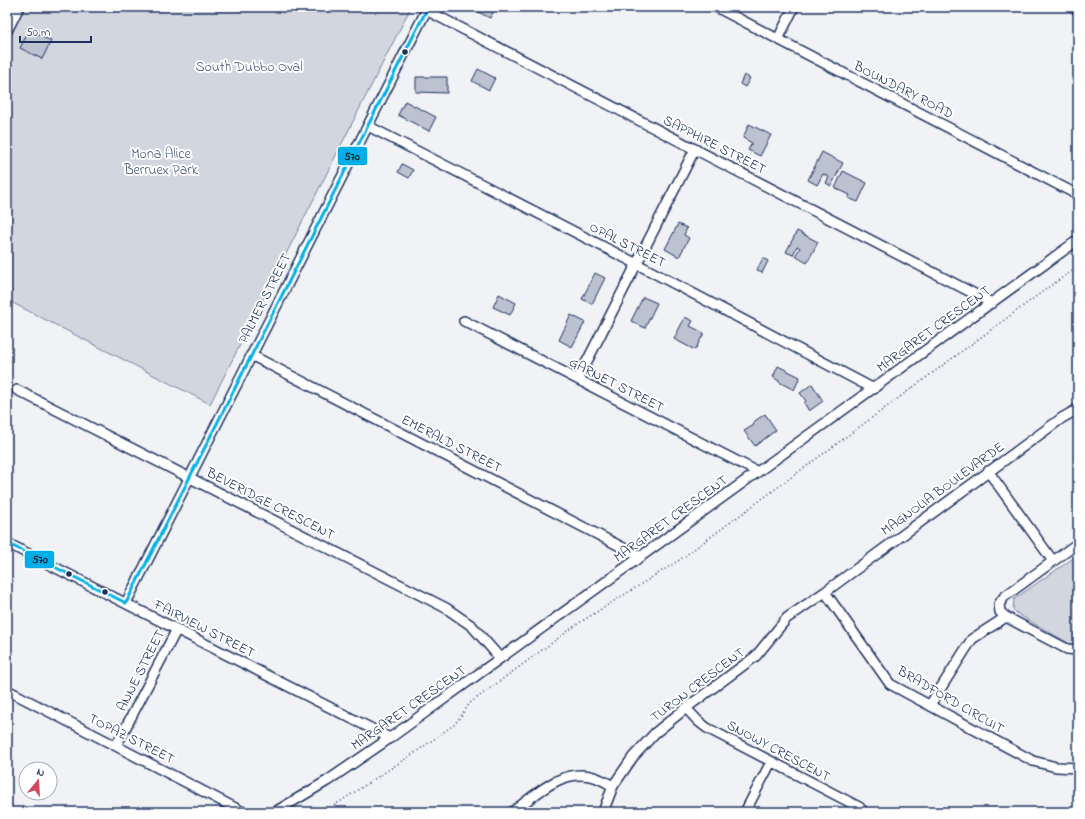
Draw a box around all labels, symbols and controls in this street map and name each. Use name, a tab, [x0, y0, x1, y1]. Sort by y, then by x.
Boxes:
scale bar	[20, 18, 91, 44]
text: 50 m	[26, 24, 50, 42]
unlabelled marker	[400, 47, 410, 57]
street label: BOUNDARY ROAD	[849, 56, 957, 125]
park label: South Dubbo Oval	[196, 57, 303, 78]
street label: SAPPHIRE STREET	[659, 110, 769, 180]
park label: Mona Alice Berruex Park	[123, 144, 199, 181]
line badge: 570	[337, 146, 368, 166]
text: 570	[344, 149, 360, 165]
street label: OPAL STREET	[585, 217, 669, 274]
street label: PALMER STREET	[233, 250, 297, 348]
street label: MARGARET CRESCENT	[872, 281, 995, 378]
street label: GARNET STREET	[565, 352, 668, 418]
street label: EMERALD STREET	[397, 410, 505, 479]
street label: MAGNOLIA BOULEVARDE	[877, 437, 1009, 541]
street label: BEVERIDGE CRESCENT	[202, 462, 338, 546]
street label: MARGARET CRESCENT	[609, 471, 732, 568]
line badge: 570	[24, 550, 55, 569]
text: 570	[32, 552, 48, 568]
unlabelled marker	[64, 569, 74, 579]
unlabelled marker	[100, 587, 110, 597]
street label: FAIRVIEW STREET	[149, 594, 259, 664]
street label: ANNE STREET	[112, 626, 171, 715]
street label: TURON CRESCENT	[646, 643, 750, 728]
street label: MARGARET CRESCENT	[347, 660, 471, 756]
street label: BRADFORD CIRCUIT	[892, 661, 1008, 739]
street label: TOPAZ STREET	[85, 709, 178, 770]
street label: SNOWY CRESCENT	[723, 715, 834, 788]
north arrow	[18, 761, 58, 801]
text: N	[35, 764, 47, 781]

